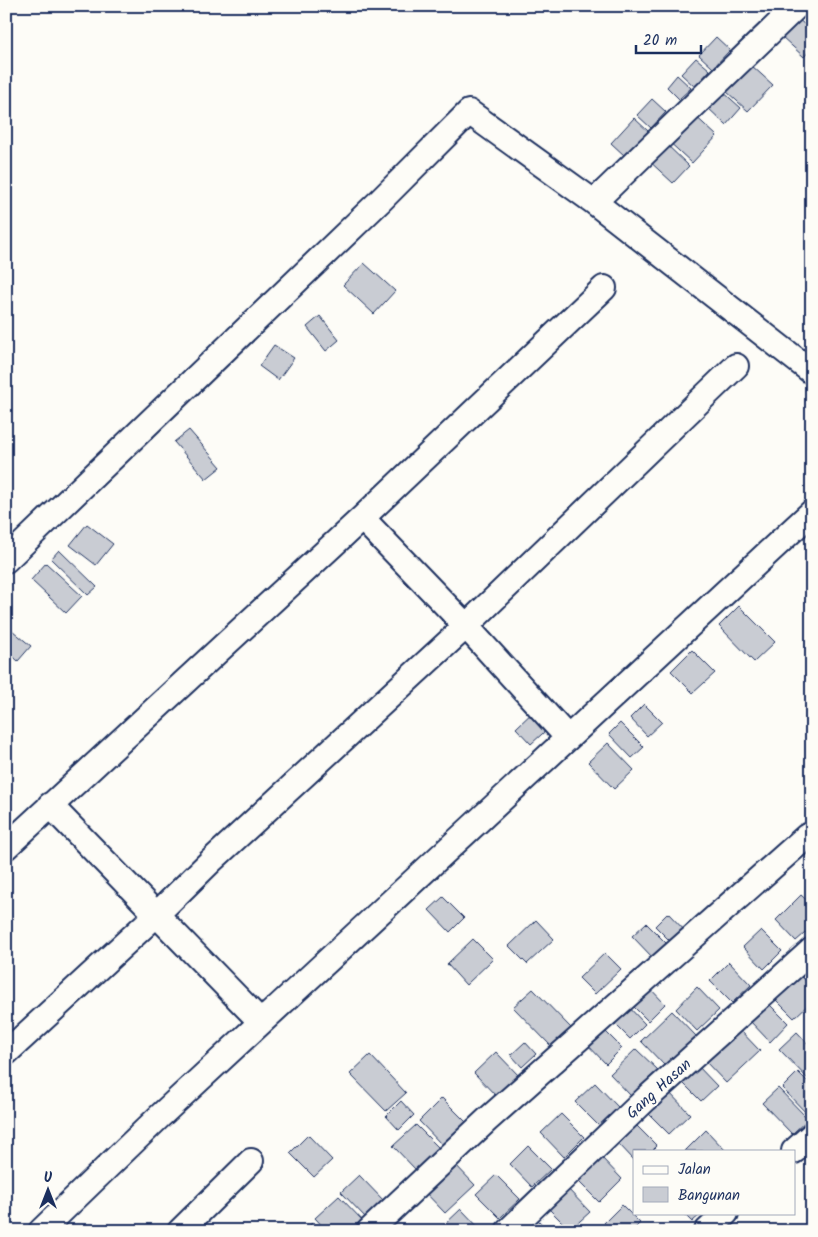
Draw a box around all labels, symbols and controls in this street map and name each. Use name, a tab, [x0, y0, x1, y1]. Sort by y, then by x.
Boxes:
scale bar	[636, 22, 700, 54]
text: 20 m	[643, 29, 677, 53]
street label: Gang Hasan	[621, 1053, 697, 1125]
legend	[633, 1150, 796, 1214]
text: Jalan	[678, 1158, 711, 1182]
north arrow	[22, 1164, 72, 1214]
text: U	[44, 1167, 53, 1189]
text: Bangunan	[678, 1184, 740, 1208]

